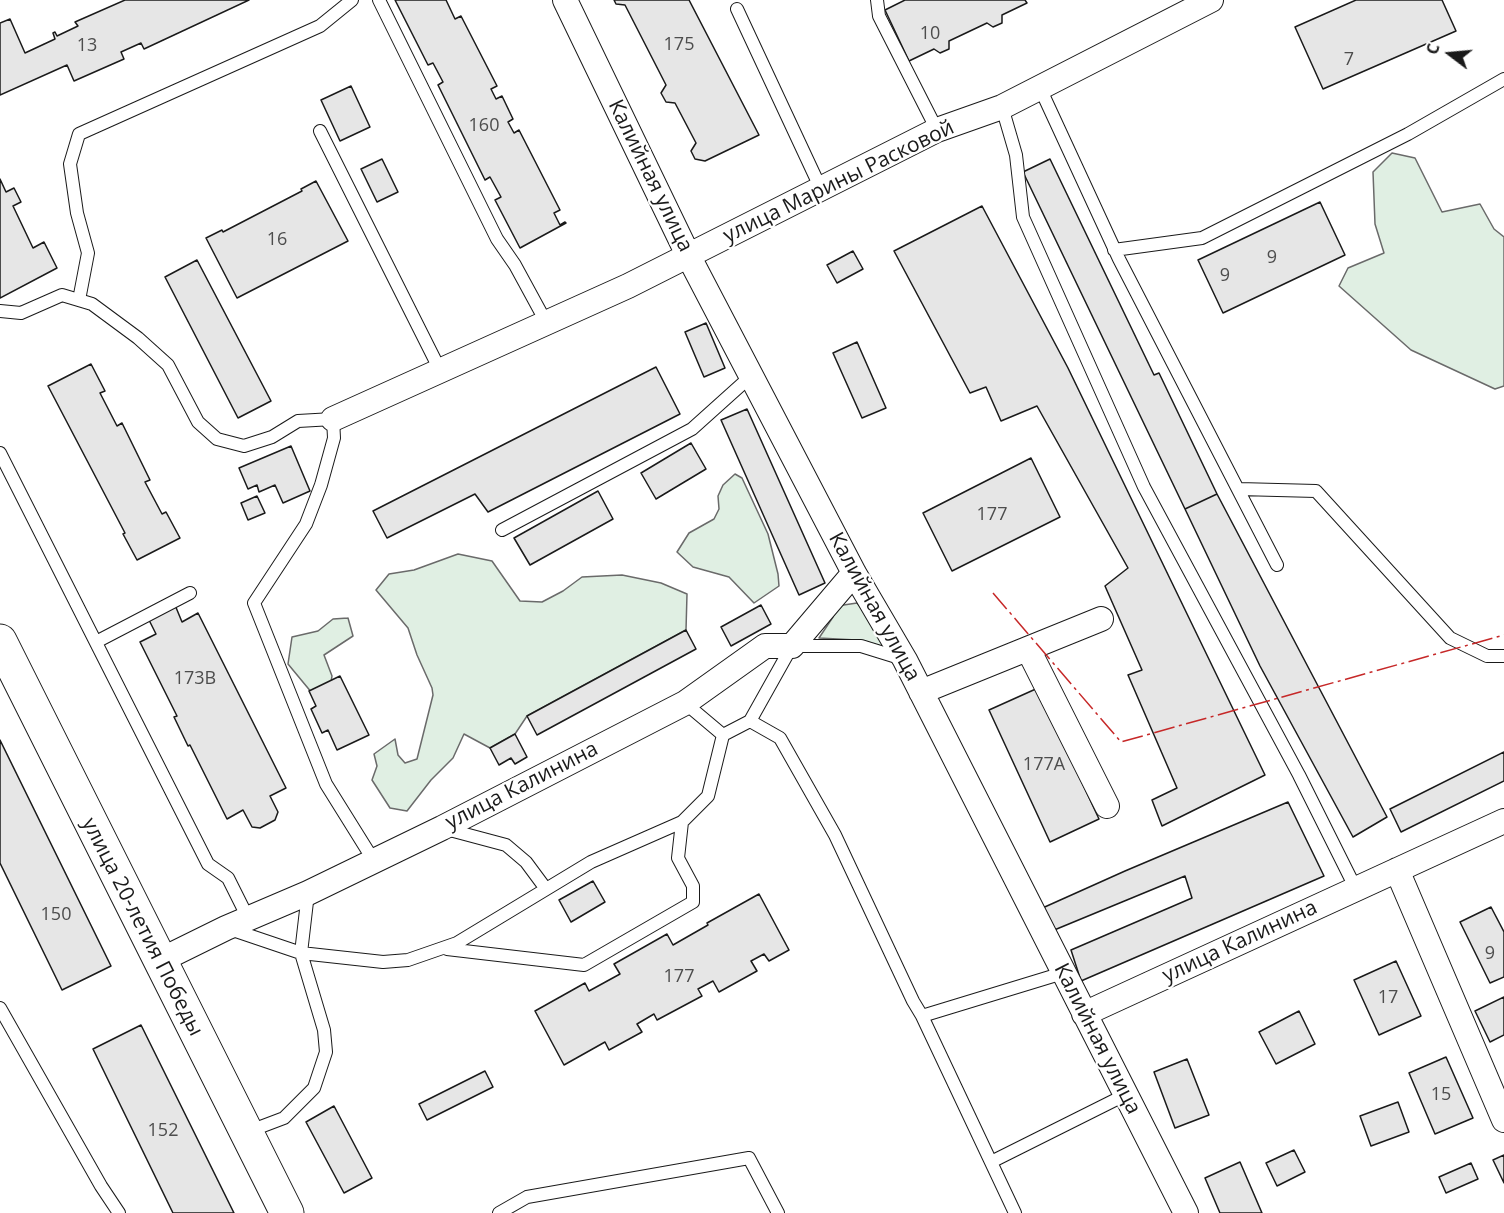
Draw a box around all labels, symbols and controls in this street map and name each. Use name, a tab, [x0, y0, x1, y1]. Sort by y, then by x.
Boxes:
house number: 10	[920, 23, 940, 45]
north arrow	[1420, 24, 1480, 84]
house number: 175	[664, 34, 694, 56]
house number: 13	[77, 35, 97, 57]
text: С	[1421, 41, 1445, 57]
house number: 7	[1344, 49, 1354, 71]
street label: Калийная улица	[602, 96, 698, 256]
house number: 160	[469, 115, 499, 137]
street label: улица Марины Расковой	[719, 115, 959, 249]
house number: 16	[267, 229, 287, 251]
house number: 9	[1267, 247, 1277, 269]
house number: 9	[1220, 265, 1230, 287]
house number: 177	[977, 504, 1007, 526]
street label: Калийная улица	[823, 528, 925, 686]
house number: 173В	[174, 668, 216, 690]
street label: улица Калинина	[442, 737, 602, 835]
house number: 177А	[1023, 754, 1065, 776]
street label: улица 20-летия Победы	[76, 814, 208, 1040]
street label: улица Калинина	[1159, 895, 1321, 989]
house number: 150	[41, 904, 71, 926]
house number: 9	[1485, 943, 1495, 965]
street label: Калийная улица	[1048, 959, 1146, 1119]
house number: 177	[664, 966, 694, 988]
house number: 17	[1378, 987, 1398, 1009]
house number: 15	[1431, 1084, 1451, 1106]
house number: 152	[148, 1120, 178, 1142]

